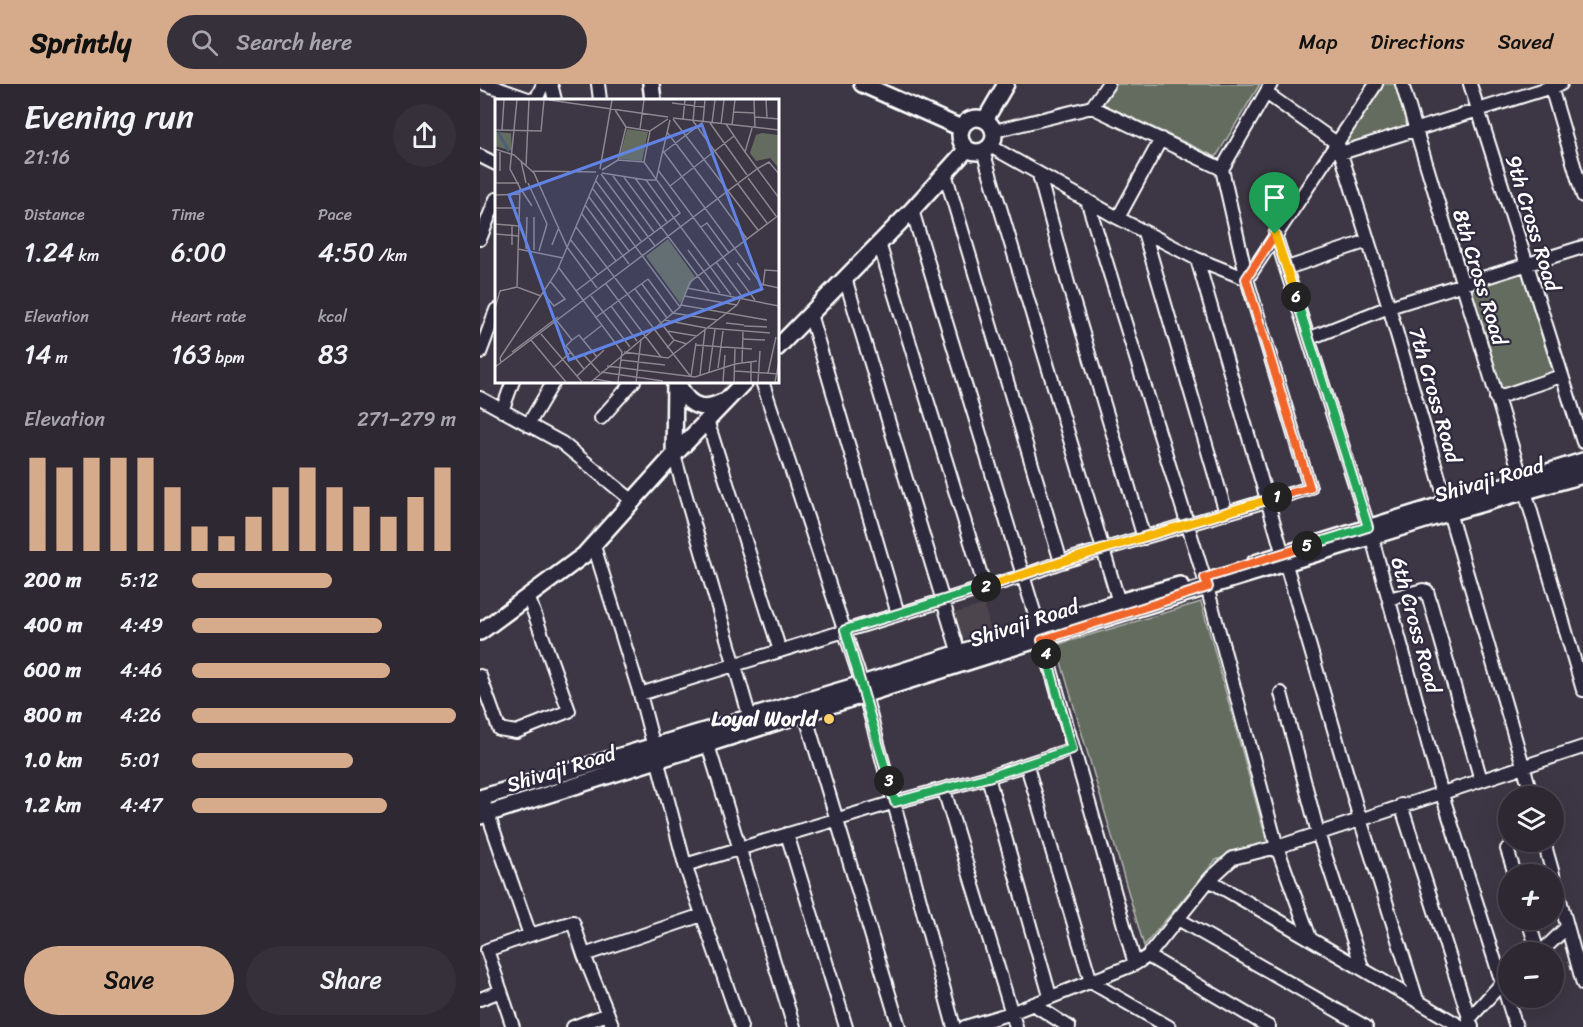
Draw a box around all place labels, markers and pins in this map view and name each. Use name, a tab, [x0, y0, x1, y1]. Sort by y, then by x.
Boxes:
pin	[1249, 172, 1300, 234]
pin: 6	[1281, 282, 1311, 312]
pin: 1	[1262, 482, 1292, 512]
pin: 5	[1292, 531, 1322, 561]
pin: 2	[971, 572, 1001, 602]
pin: 4	[1031, 639, 1061, 669]
place label: Loyal World	[711, 700, 819, 738]
marker: Loyal World	[822, 712, 836, 726]
pin: 3	[874, 766, 904, 796]

